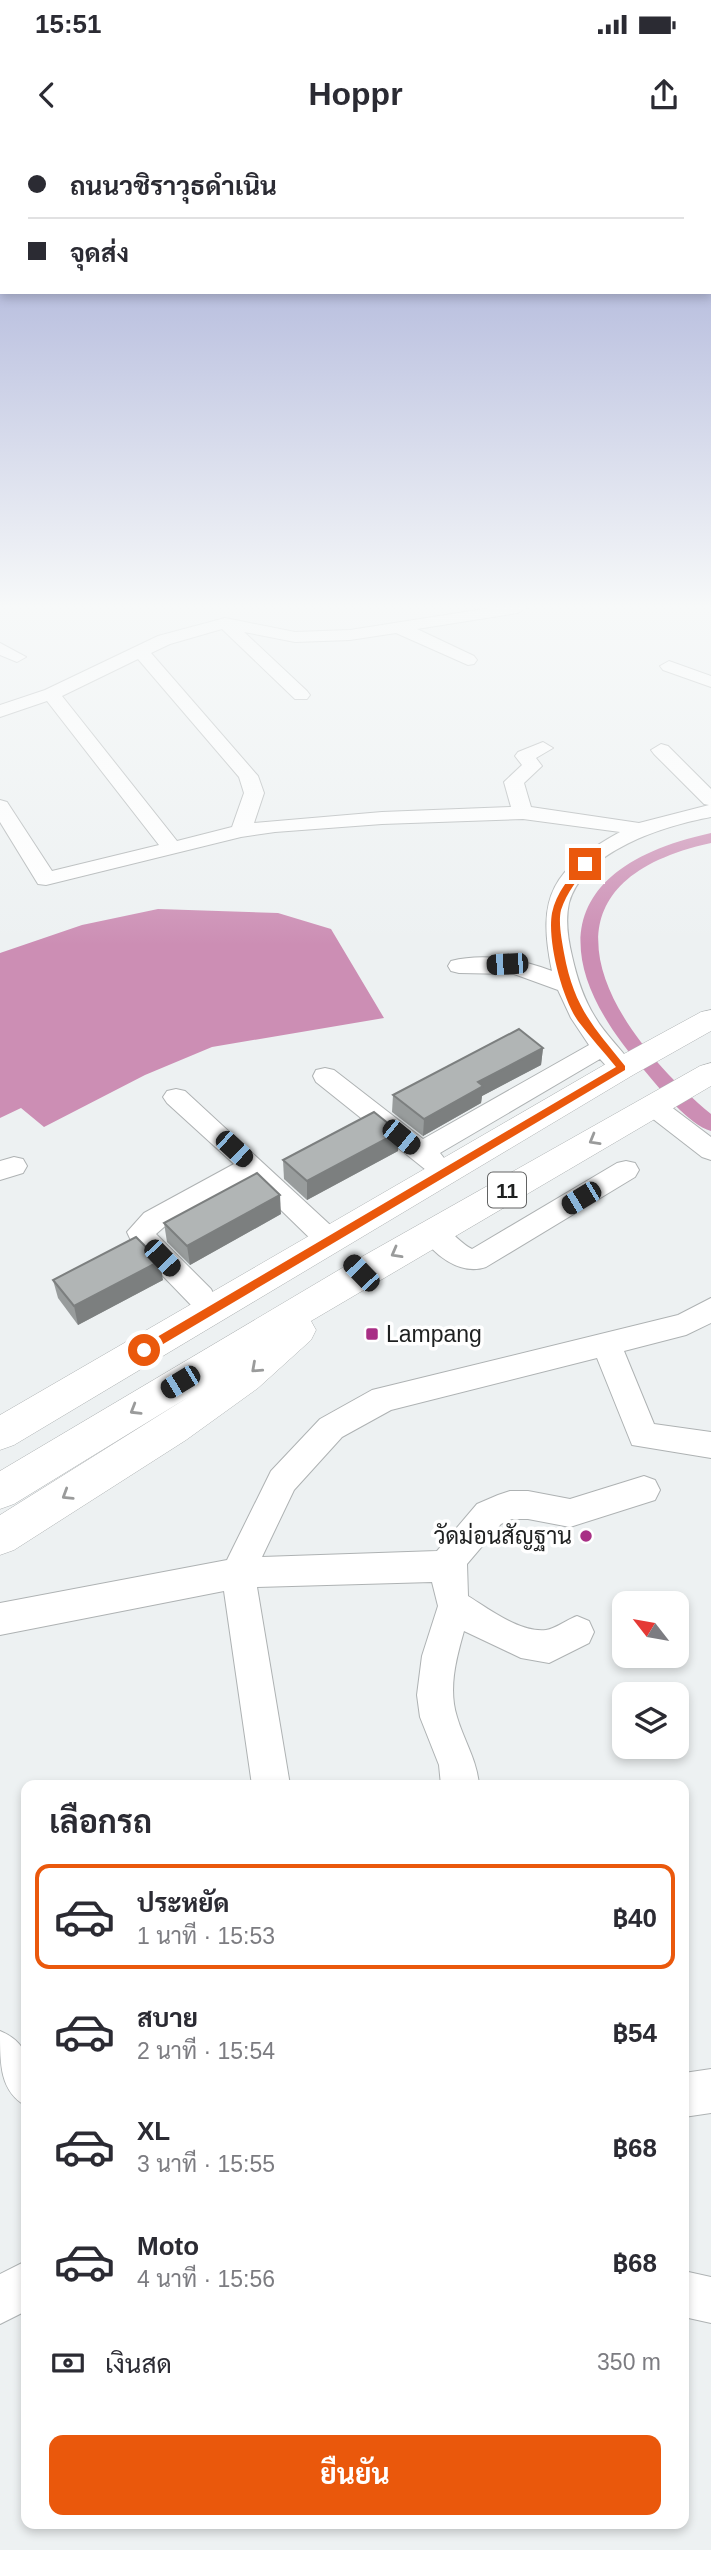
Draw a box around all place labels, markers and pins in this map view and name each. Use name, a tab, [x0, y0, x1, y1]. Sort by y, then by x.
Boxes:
place label: Lampang	[386, 1321, 482, 1347]
marker: Lampang	[364, 1326, 380, 1342]
place label: วัดม่อนสัญฐาน	[434, 1522, 572, 1552]
marker: วัดม่อนสัญฐาน	[578, 1528, 594, 1544]

